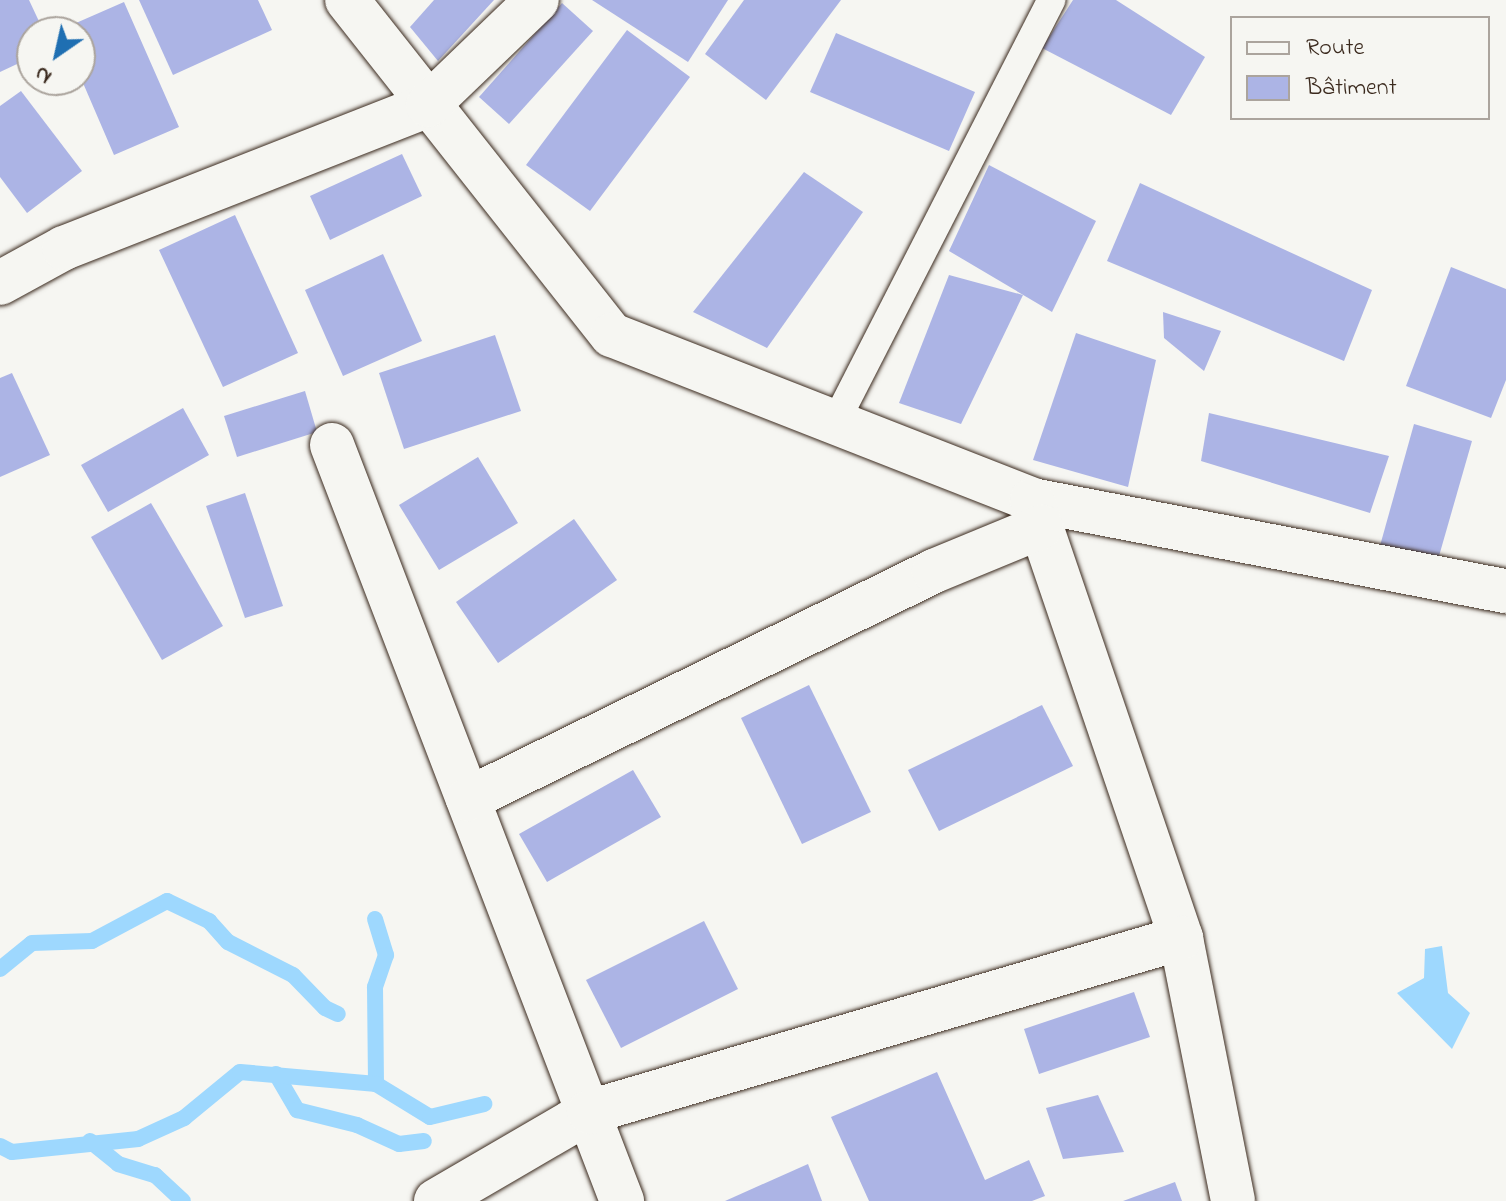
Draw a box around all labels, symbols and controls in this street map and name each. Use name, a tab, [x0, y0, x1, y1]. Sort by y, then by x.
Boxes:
north arrow	[16, 16, 96, 96]
legend	[1230, 16, 1490, 120]
text: Route	[1306, 31, 1364, 66]
text: N	[29, 57, 59, 92]
text: Bâtiment	[1306, 71, 1397, 106]

